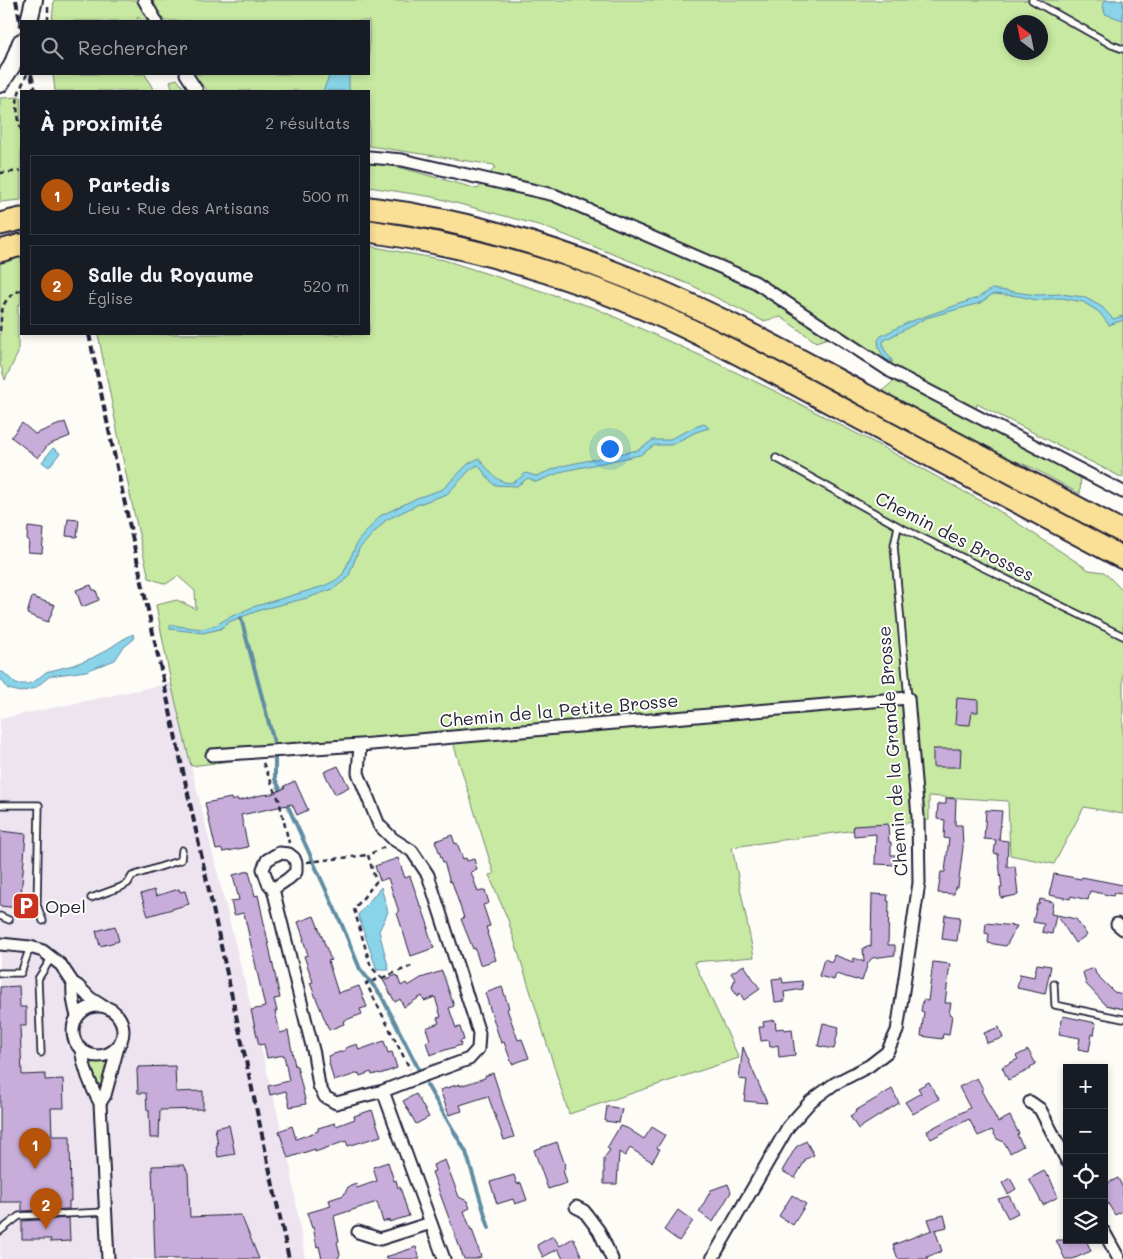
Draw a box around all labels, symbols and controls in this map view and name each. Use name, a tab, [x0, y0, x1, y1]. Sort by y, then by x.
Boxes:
north arrow	[1003, 15, 1048, 60]
search box	[20, 20, 370, 75]
icon: search	[38, 34, 66, 62]
text: Rechercher	[78, 35, 188, 60]
text: À proximité	[40, 109, 163, 136]
text: 2 résultats	[265, 112, 350, 133]
text: Partedis	[88, 172, 170, 197]
text: 1	[53, 185, 61, 206]
text: 500 m	[302, 185, 349, 206]
text: Lieu · Rue des Artisans	[88, 197, 270, 218]
text: Salle du Royaume	[88, 262, 254, 287]
text: 2	[53, 275, 61, 296]
text: 520 m	[303, 275, 349, 296]
text: Église	[88, 287, 133, 308]
your location	[597, 436, 623, 462]
street label: Chemin des Brosses	[872, 486, 1038, 586]
street label: Chemin de la Grande Brosse	[871, 625, 913, 877]
street label: Chemin de la Petite Brosse	[439, 688, 679, 732]
parking icon: Opel	[11, 891, 41, 921]
place label: Opel	[45, 894, 86, 918]
map controls	[1063, 1064, 1108, 1244]
button: +	[1063, 1064, 1108, 1109]
button: −	[1063, 1109, 1108, 1154]
pin: 1	[19, 1128, 51, 1169]
button: locate	[1063, 1154, 1108, 1199]
pin: 2	[30, 1188, 62, 1229]
button: layers	[1063, 1199, 1108, 1244]

